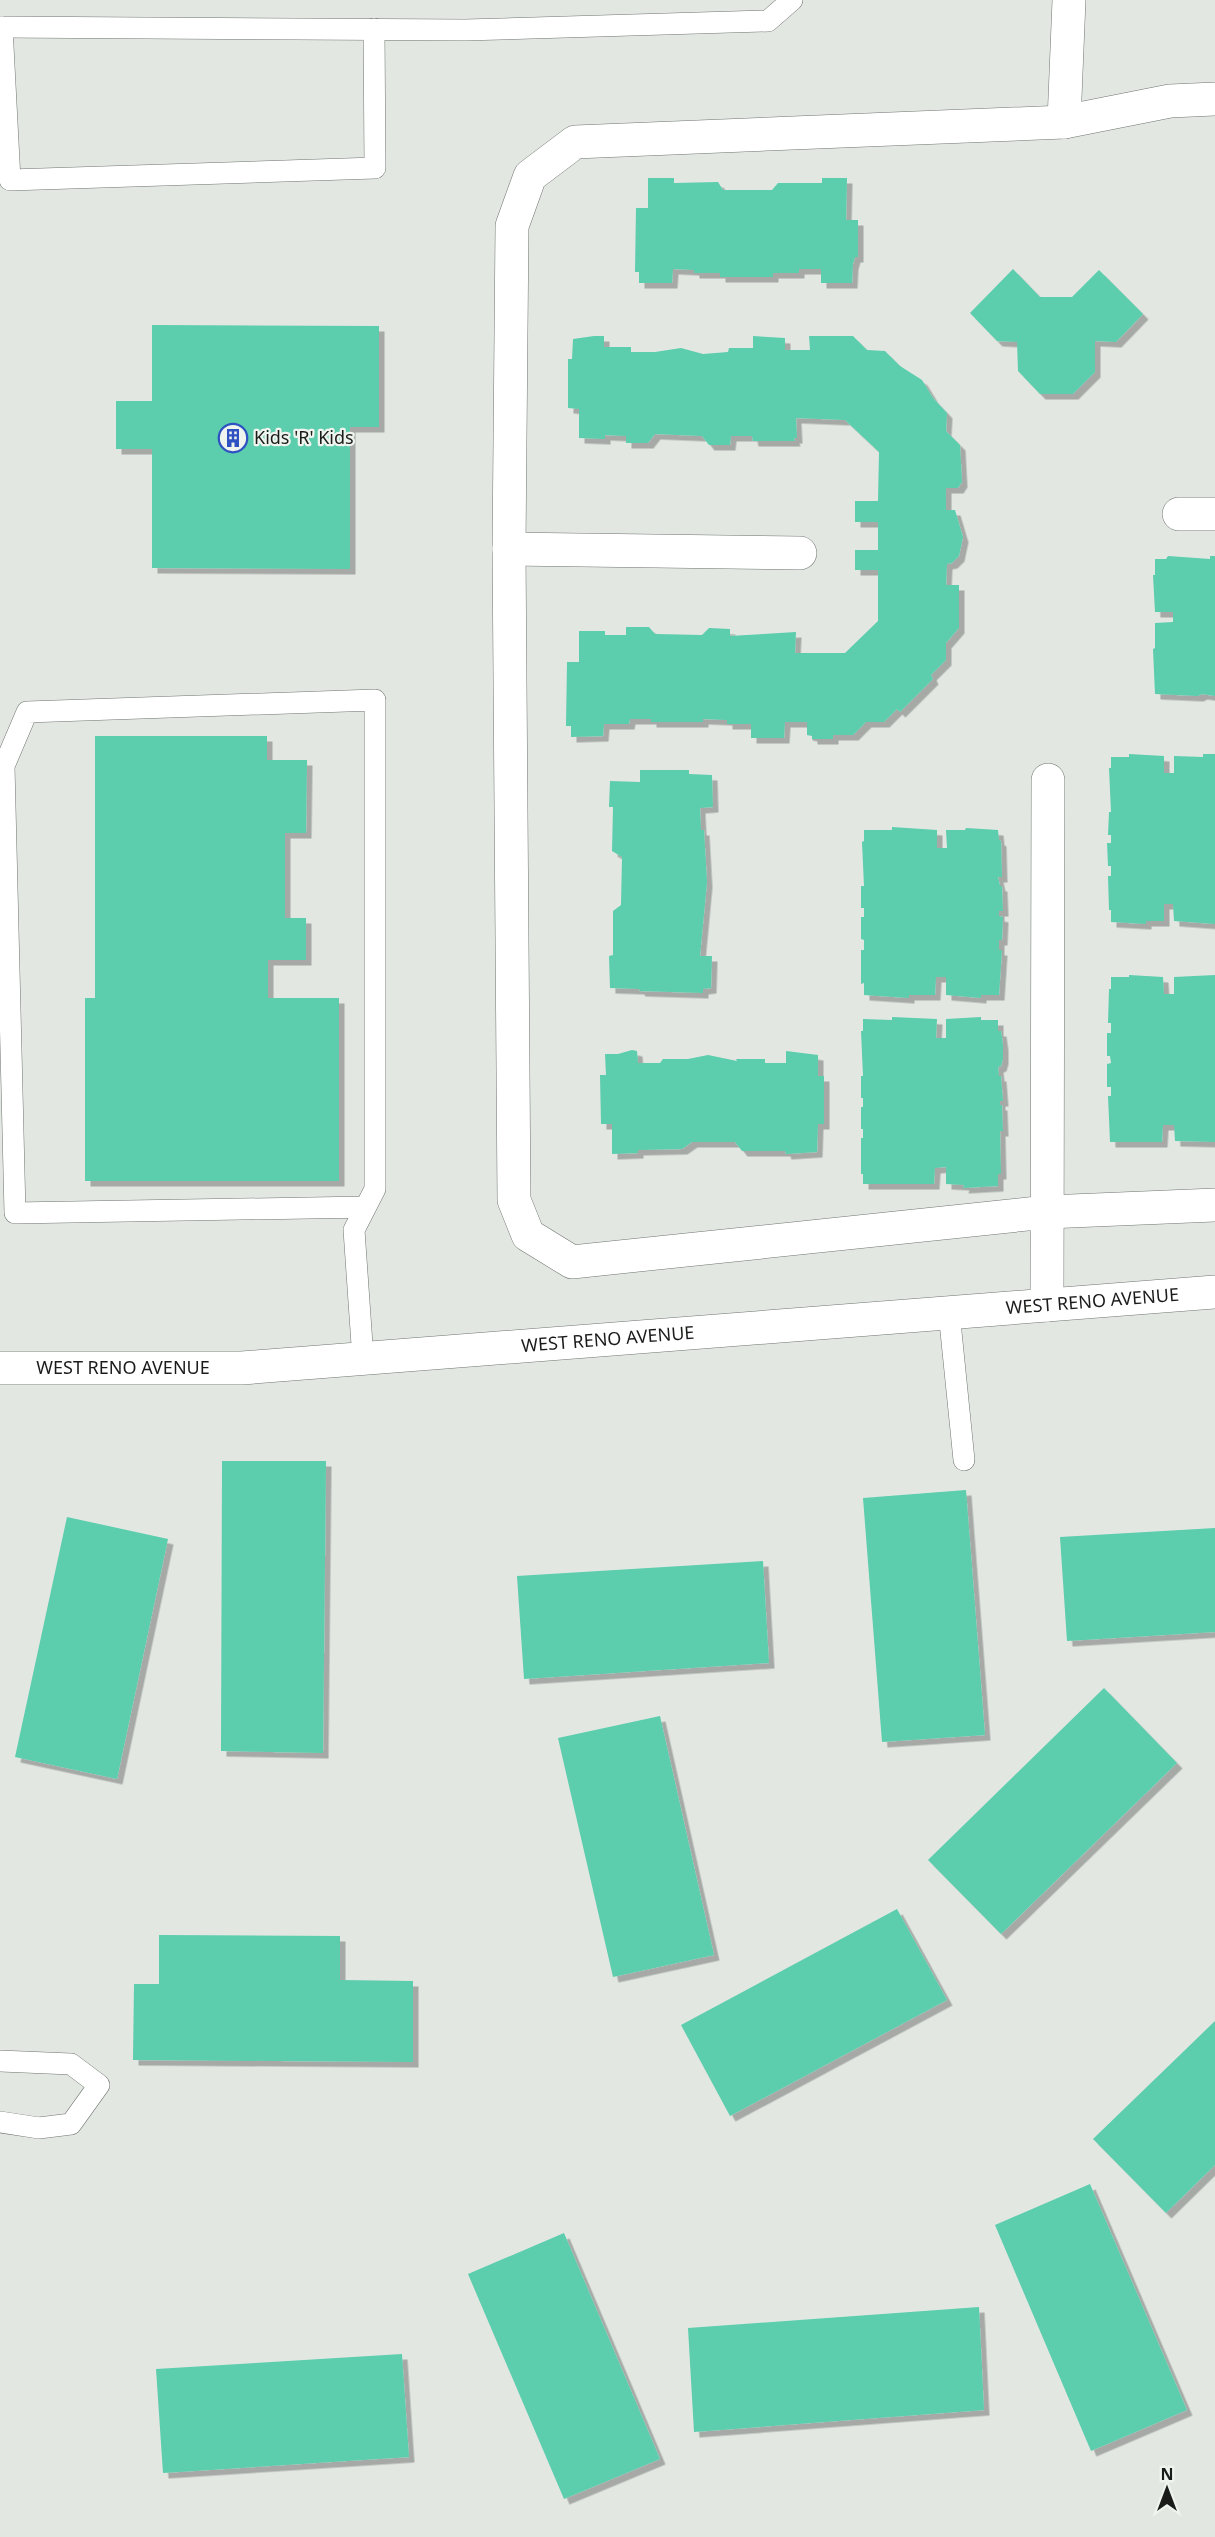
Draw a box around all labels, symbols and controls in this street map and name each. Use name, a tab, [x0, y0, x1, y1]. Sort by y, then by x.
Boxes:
building icon: Kids 'R' Kids	[217, 422, 249, 454]
place label: Kids 'R' Kids	[254, 425, 354, 449]
street label: WEST RENO AVENUE	[1005, 1282, 1180, 1319]
street label: WEST RENO AVENUE	[520, 1320, 695, 1357]
street label: WEST RENO AVENUE	[36, 1355, 210, 1379]
north arrow	[1137, 2459, 1197, 2519]
text: N	[1160, 2463, 1174, 2485]

